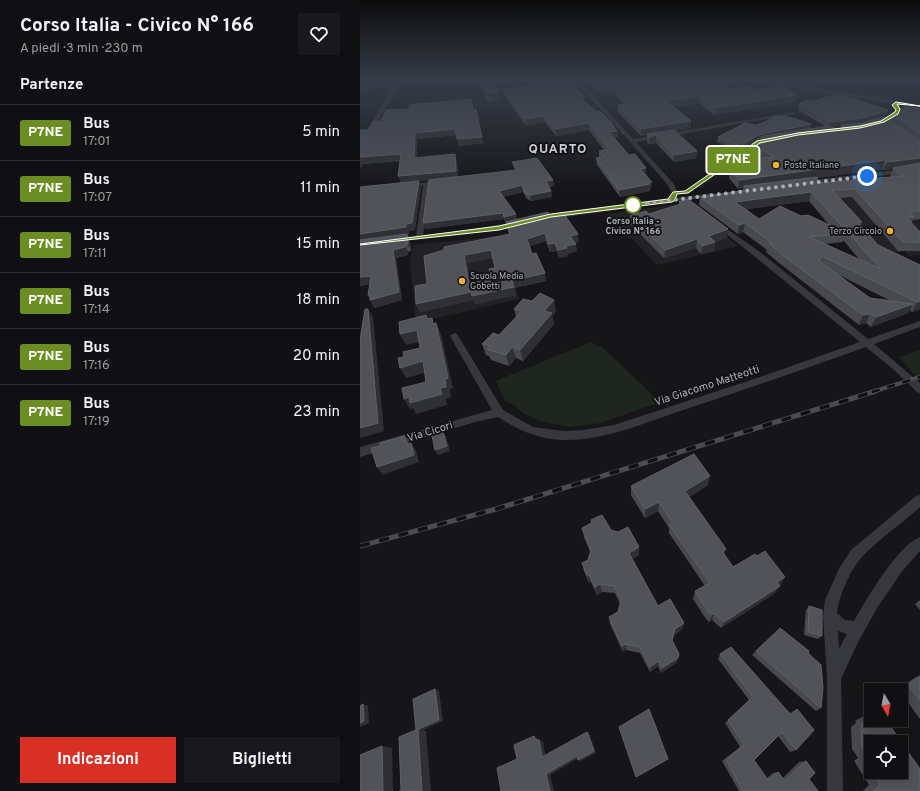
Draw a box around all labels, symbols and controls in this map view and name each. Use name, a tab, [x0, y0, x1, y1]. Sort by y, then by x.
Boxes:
button: heart	[298, 13, 340, 55]
text: Corso Italia - Civico N° 166	[20, 14, 254, 38]
text: A piedi · 3 min · 230 m	[20, 41, 143, 57]
text: Partenze	[20, 76, 83, 95]
text: Bus	[83, 115, 110, 134]
text: 5 min	[302, 123, 340, 142]
text: P7NE	[28, 124, 63, 141]
text: 17:01	[83, 134, 110, 150]
district label: QUARTO	[528, 142, 588, 158]
line badge: P7NE	[705, 147, 761, 173]
text: P7NE	[715, 151, 751, 168]
marker: Poste Italiane	[771, 160, 781, 170]
place label: Poste Italiane	[784, 160, 839, 171]
your location	[857, 166, 877, 186]
text: Bus	[83, 171, 110, 190]
text: 11 min	[300, 179, 340, 198]
text: P7NE	[28, 180, 63, 197]
text: 17:07	[83, 190, 112, 206]
marker: Corso Italia - Civico N° 166	[624, 196, 642, 214]
place label: Corso Italia - Civico N° 166	[605, 216, 661, 237]
place label: Terzo Circolo	[829, 226, 882, 237]
marker: Terzo Circolo	[885, 226, 895, 236]
text: Bus	[83, 227, 110, 246]
text: 15 min	[297, 235, 340, 254]
text: P7NE	[28, 236, 63, 253]
text: 17:11	[83, 246, 107, 262]
place label: Scuola Media Gobetti	[470, 271, 523, 292]
marker: Scuola Media Gobetti	[457, 276, 467, 286]
text: Bus	[83, 283, 110, 302]
text: 18 min	[297, 291, 340, 310]
text: P7NE	[28, 292, 63, 309]
text: 17:14	[83, 302, 110, 318]
text: Bus	[83, 339, 110, 358]
text: 20 min	[293, 347, 340, 366]
text: P7NE	[28, 348, 63, 365]
text: 17:16	[83, 358, 110, 374]
street label: Via Giacomo Matteotti	[653, 362, 761, 410]
text: Bus	[83, 395, 110, 414]
text: 23 min	[293, 403, 340, 422]
text: P7NE	[28, 404, 63, 421]
text: 17:19	[83, 414, 110, 430]
street label: Via Cicori	[406, 418, 454, 446]
north arrow	[864, 683, 908, 727]
map controls	[864, 683, 908, 779]
button: locate	[864, 735, 908, 779]
button: Indicazioni	[20, 737, 176, 783]
button: Biglietti	[184, 737, 340, 783]

